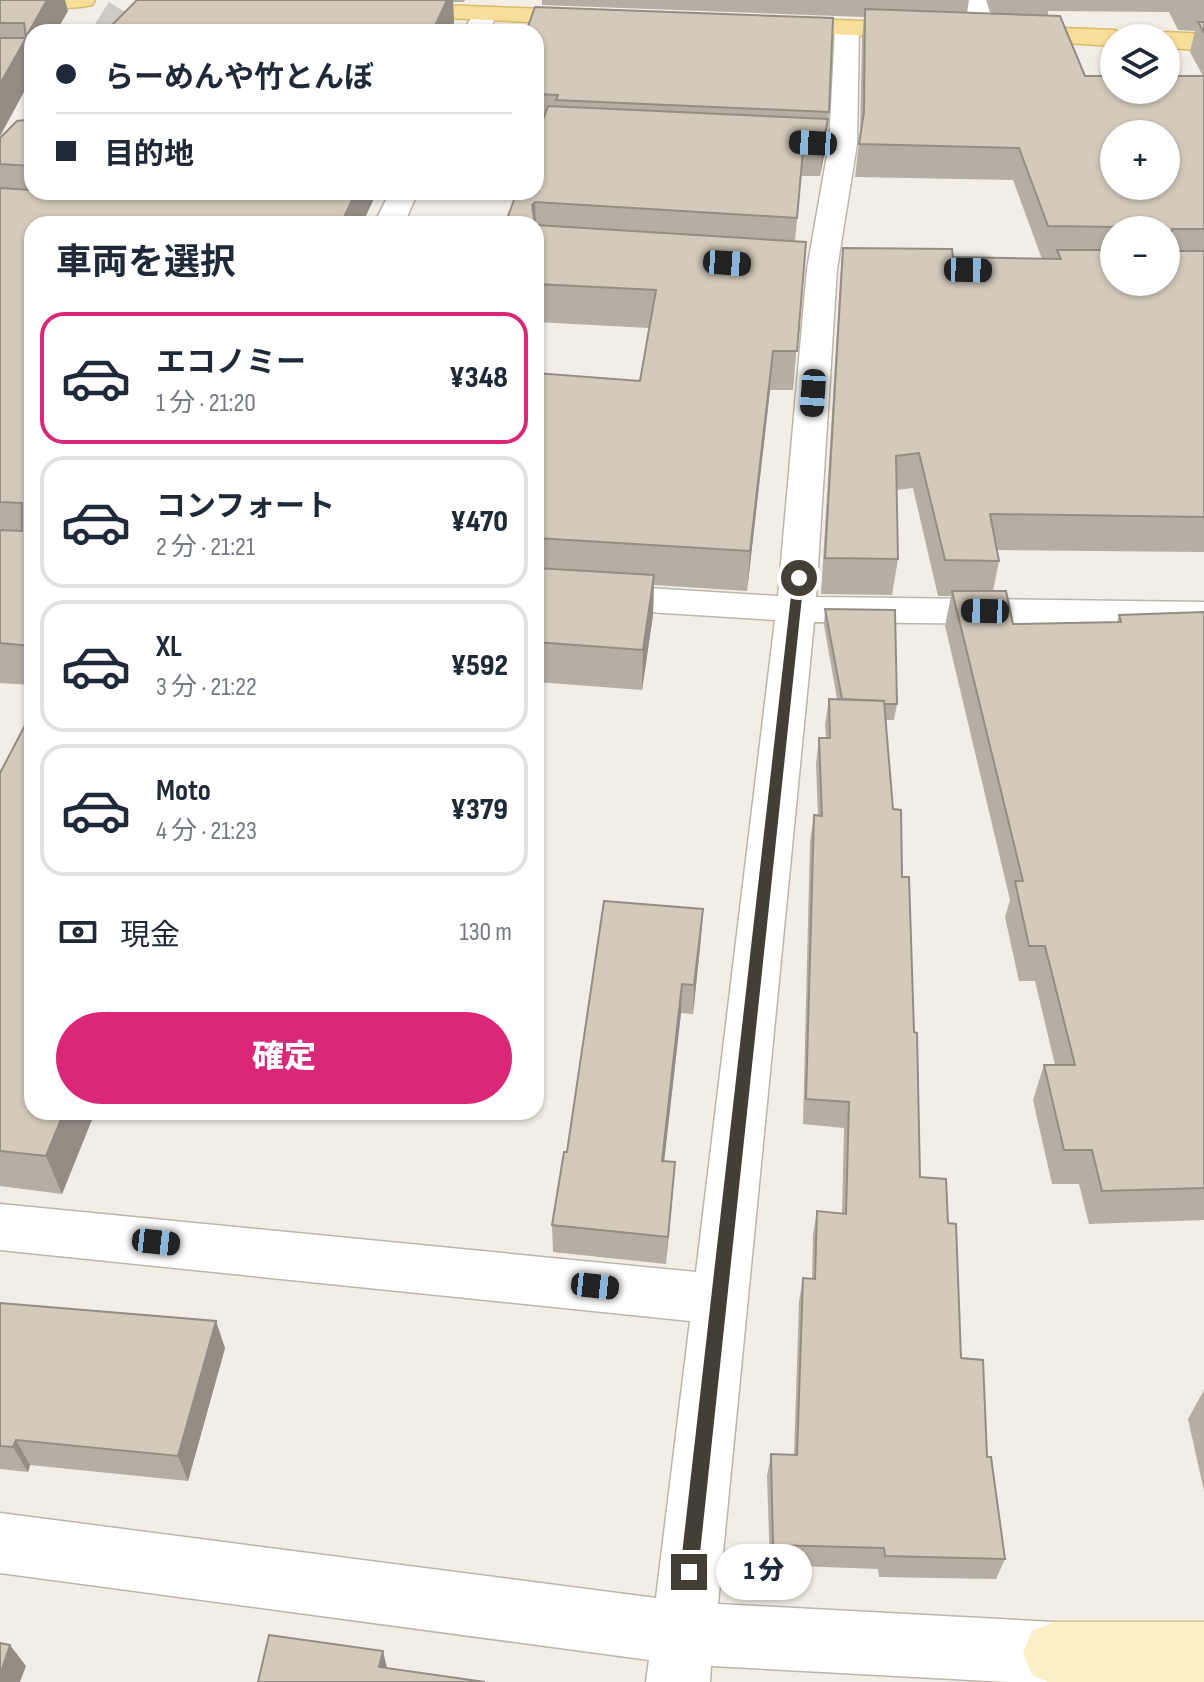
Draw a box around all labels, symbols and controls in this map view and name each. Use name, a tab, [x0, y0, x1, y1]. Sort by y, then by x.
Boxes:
map controls	[1100, 24, 1180, 296]
button: layers	[1100, 24, 1180, 104]
text: らーめんや竹とんぼ	[104, 60, 374, 96]
button: +	[1100, 120, 1180, 200]
car	[788, 130, 838, 156]
text: 目的地	[104, 137, 194, 173]
button: −	[1100, 216, 1180, 296]
text: 車両を選択	[56, 242, 236, 285]
car	[702, 249, 752, 277]
car	[944, 258, 992, 282]
icon: car	[60, 342, 132, 414]
text: エコノミー	[156, 345, 306, 381]
text: ¥348	[449, 360, 508, 396]
car	[799, 368, 827, 418]
text: 1 分 · 21:20	[156, 388, 256, 419]
icon: car	[60, 486, 132, 558]
text: コンフォート	[156, 489, 335, 525]
text: ¥470	[451, 504, 508, 540]
text: 2 分 · 21:21	[156, 532, 255, 563]
route start	[781, 560, 817, 596]
car	[961, 599, 1009, 623]
text: XL	[156, 629, 182, 665]
icon: car	[60, 630, 132, 702]
text: ¥592	[451, 648, 508, 684]
text: 3 分 · 21:22	[156, 672, 257, 703]
text: Moto	[156, 773, 211, 809]
icon: car	[60, 774, 132, 846]
text: ¥379	[450, 792, 508, 828]
text: 4 分 · 21:23	[156, 816, 257, 847]
icon: cash	[56, 910, 100, 954]
text: 130 m	[460, 917, 512, 948]
text: 現金	[120, 918, 180, 954]
button: 確定	[56, 1012, 512, 1104]
car	[131, 1228, 181, 1256]
car	[570, 1272, 620, 1300]
callout: 1 分	[717, 1544, 813, 1600]
route end	[671, 1554, 707, 1590]
text: 1 分	[744, 1556, 784, 1587]

